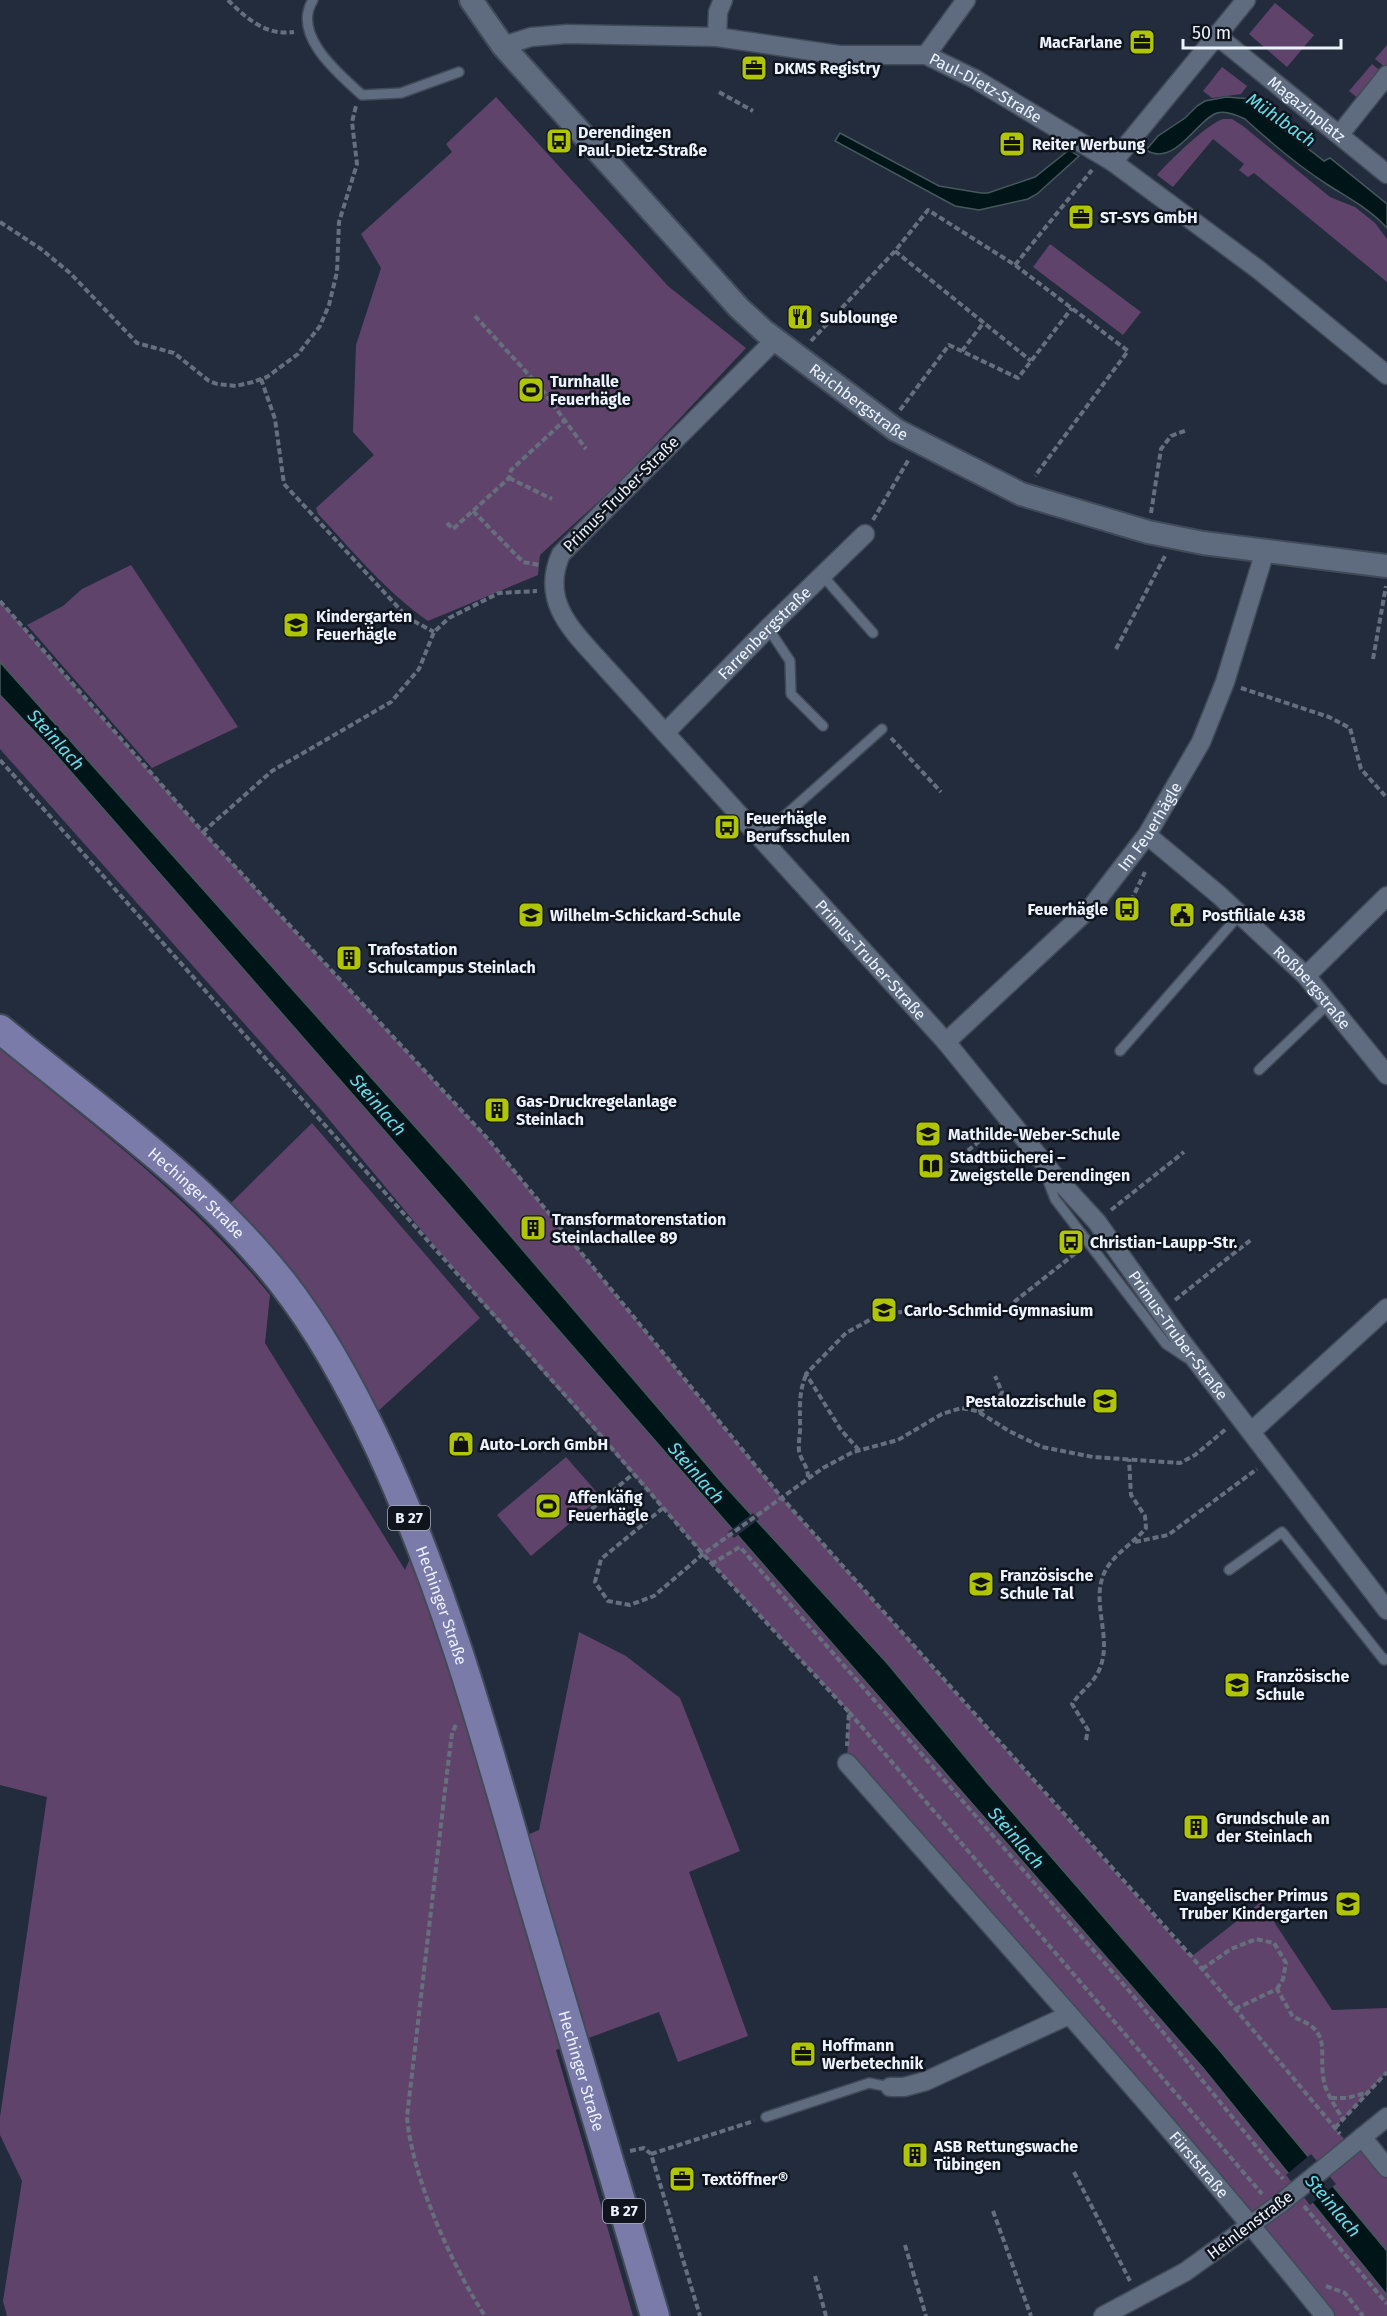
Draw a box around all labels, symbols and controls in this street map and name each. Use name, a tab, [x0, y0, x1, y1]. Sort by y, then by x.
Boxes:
scale bar	[1183, 12, 1340, 50]
text: 50 m	[1192, 22, 1231, 44]
office icon: MacFarlane	[1127, 27, 1157, 57]
place label: MacFarlane	[1039, 33, 1122, 52]
street label: Paul-Dietz-Straße	[926, 49, 1046, 127]
office icon: DKMS Registry	[739, 53, 769, 83]
place label: DKMS Registry	[774, 59, 881, 78]
street label: Magazinplatz	[1264, 72, 1349, 146]
water label: Mühlbach	[1242, 88, 1320, 152]
place label: Derendingen Paul-Dietz-Straße	[578, 123, 707, 160]
bus stop icon: Derendingen Paul-Dietz-Straße	[544, 126, 574, 156]
office icon: Reiter Werbung	[997, 129, 1027, 159]
place label: Reiter Werbung	[1032, 135, 1145, 154]
office icon: ST-SYS GmbH	[1066, 202, 1096, 232]
place label: ST-SYS GmbH	[1100, 208, 1198, 227]
restaurant icon: Sublounge	[785, 302, 815, 332]
place label: Sublounge	[820, 308, 898, 327]
street label: Raichbergstraße	[806, 359, 911, 444]
place label: Turnhalle Feuerhägle	[550, 372, 631, 409]
sports icon: Turnhalle Feuerhägle	[516, 375, 546, 405]
street label: Primus-Truber-Straße	[559, 432, 683, 556]
street label: Farrenbergstraße	[714, 582, 815, 683]
place label: Kindergarten Feuerhägle	[316, 607, 412, 644]
school or university icon: Kindergarten Feuerhägle	[281, 610, 311, 640]
water label: Steinlach	[22, 704, 89, 775]
street label: Im Feuerhägle	[1113, 778, 1185, 875]
place label: Feuerhägle Berufsschulen	[746, 809, 850, 846]
bus stop icon: Feuerhägle Berufsschulen	[712, 812, 742, 842]
bus stop icon: Feuerhägle	[1112, 894, 1142, 924]
street label: Primus-Truber-Straße	[812, 896, 930, 1024]
school or university icon: Wilhelm-Schickard-Schule	[516, 900, 546, 930]
place label: Feuerhägle	[1027, 900, 1108, 919]
public building icon: Postfiliale 438	[1167, 900, 1197, 930]
place label: Wilhelm-Schickard-Schule	[550, 906, 741, 925]
place label: Postfiliale 438	[1202, 906, 1306, 925]
place label: Trafostation Schulcampus Steinlach	[368, 940, 536, 977]
street label: Roßbergstraße	[1270, 941, 1355, 1033]
building icon: Trafostation Schulcampus Steinlach	[334, 943, 364, 973]
water label: Steinlach	[345, 1069, 411, 1140]
place label: Gas-Druckregelanlage Steinlach	[516, 1092, 677, 1129]
building icon: Gas-Druckregelanlage Steinlach	[482, 1095, 512, 1125]
school or university icon: Mathilde-Weber-Schule	[913, 1119, 943, 1149]
place label: Mathilde-Weber-Schule	[948, 1125, 1120, 1144]
street label: Hechinger Straße	[145, 1143, 249, 1242]
place label: Stadtbücherei – Zweigstelle Derendingen	[950, 1148, 1130, 1185]
library icon: Stadtbücherei – Zweigstelle Derendingen	[916, 1151, 946, 1181]
place label: Transformatorenstation Steinlachallee 89	[552, 1210, 726, 1247]
building icon: Transformatorenstation Steinlachallee 89	[518, 1213, 548, 1243]
bus stop icon: Christian-Laupp-Str.	[1056, 1227, 1086, 1257]
place label: Christian-Laupp-Str.	[1090, 1233, 1238, 1252]
street label: Primus-Truber-Straße	[1125, 1267, 1232, 1404]
school or university icon: Carlo-Schmid-Gymnasium	[869, 1295, 899, 1325]
place label: Carlo-Schmid-Gymnasium	[904, 1301, 1093, 1320]
school or university icon: Pestalozzischule	[1090, 1386, 1120, 1416]
place label: Pestalozzischule	[965, 1392, 1086, 1411]
shop icon: Auto-Lorch GmbH	[446, 1429, 476, 1459]
place label: Auto-Lorch GmbH	[479, 1435, 608, 1454]
water label: Steinlach	[663, 1437, 729, 1508]
place label: Affenkäfig Feuerhägle	[567, 1488, 649, 1525]
sports icon: Affenkäfig Feuerhägle	[533, 1491, 563, 1521]
road number: B 27	[388, 1506, 430, 1530]
street label: Hechinger Straße	[412, 1543, 471, 1667]
place label: Französische Schule Tal	[1000, 1566, 1093, 1603]
school or university icon: Französische Schule Tal	[966, 1569, 996, 1599]
place label: Französische Schule	[1256, 1667, 1349, 1704]
school or university icon: Französische Schule	[1222, 1670, 1252, 1700]
water label: Steinlach	[983, 1802, 1049, 1873]
place label: Grundschule an der Steinlach	[1216, 1809, 1330, 1846]
building icon: Grundschule an der Steinlach	[1181, 1812, 1211, 1842]
place label: Evangelischer Primus Truber Kindergarten	[1173, 1886, 1328, 1923]
school or university icon: Evangelischer Primus Truber Kindergarten	[1333, 1889, 1363, 1919]
street label: Hechinger Straße	[555, 2008, 609, 2133]
place label: Hoffmann Werbetechnik	[822, 2036, 923, 2073]
office icon: Hoffmann Werbetechnik	[788, 2039, 818, 2069]
street label: Fürststraße	[1165, 2127, 1233, 2202]
place label: ASB Rettungswache Tübingen	[933, 2137, 1078, 2174]
building icon: ASB Rettungswache Tübingen	[900, 2140, 930, 2170]
office icon: Textöffner®	[667, 2164, 697, 2194]
place label: Textöffner®	[702, 2170, 788, 2189]
water label: Steinlach	[1300, 2170, 1365, 2242]
street label: Heinlenstraße	[1204, 2187, 1296, 2263]
road number: B 27	[603, 2199, 645, 2223]

